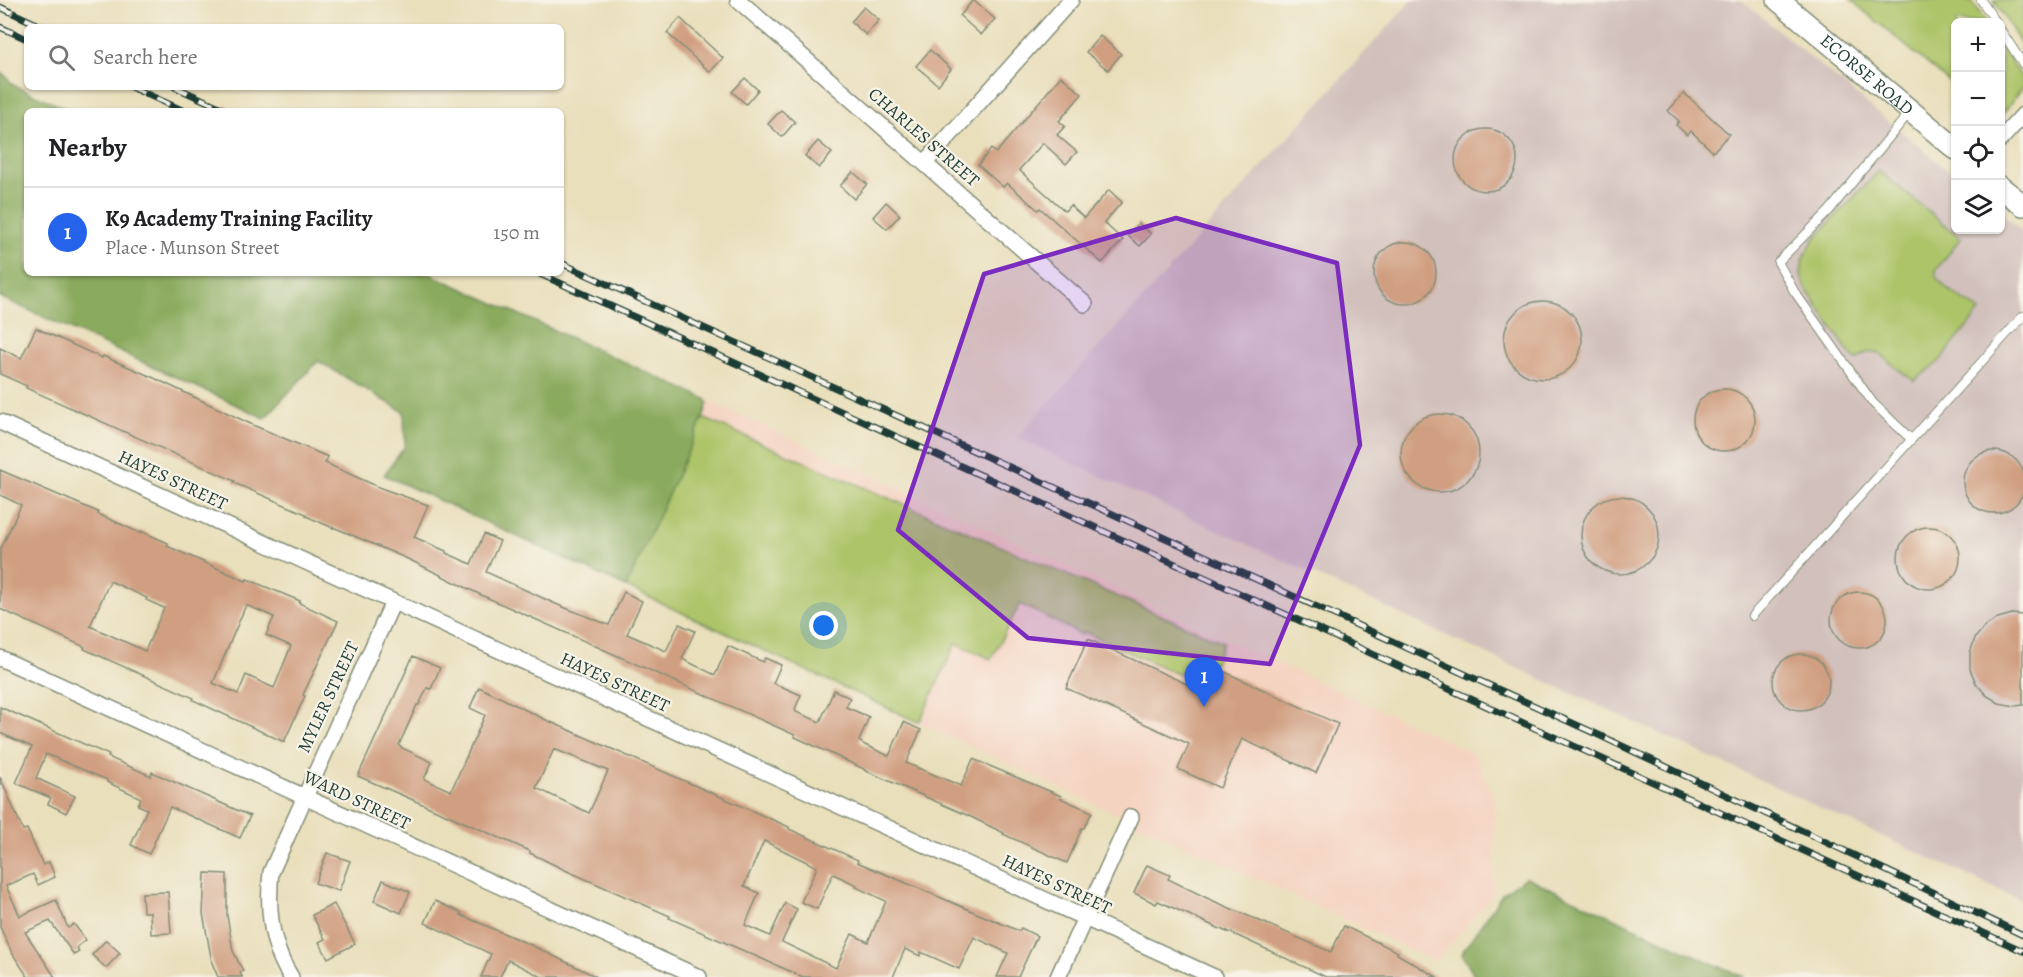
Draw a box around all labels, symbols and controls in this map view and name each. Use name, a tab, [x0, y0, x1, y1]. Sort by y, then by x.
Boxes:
map controls	[1951, 18, 2005, 234]
button: +	[1951, 18, 2005, 72]
search box	[24, 24, 564, 90]
street label: ECORSE ROAD	[1815, 28, 1919, 121]
icon: search	[45, 41, 78, 74]
text: Search here	[93, 42, 198, 72]
button: −	[1951, 72, 2005, 126]
street label: CHARLES STREET	[863, 82, 985, 192]
button: locate	[1951, 126, 2005, 180]
text: Nearby	[48, 130, 127, 165]
button: layers	[1951, 180, 2005, 234]
text: K9 Academy Training Facility	[105, 204, 372, 234]
text: 1	[64, 219, 71, 246]
text: 150 m	[493, 219, 540, 246]
text: Place · Munson Street	[105, 234, 280, 261]
street label: HAYES STREET	[114, 444, 232, 516]
your location	[809, 611, 838, 640]
street label: MYLER STREET	[292, 637, 364, 757]
street label: HAYES STREET	[556, 646, 674, 718]
pin: 1	[1184, 658, 1224, 707]
street label: WARD STREET	[299, 764, 414, 835]
street label: HAYES STREET	[998, 848, 1116, 920]

